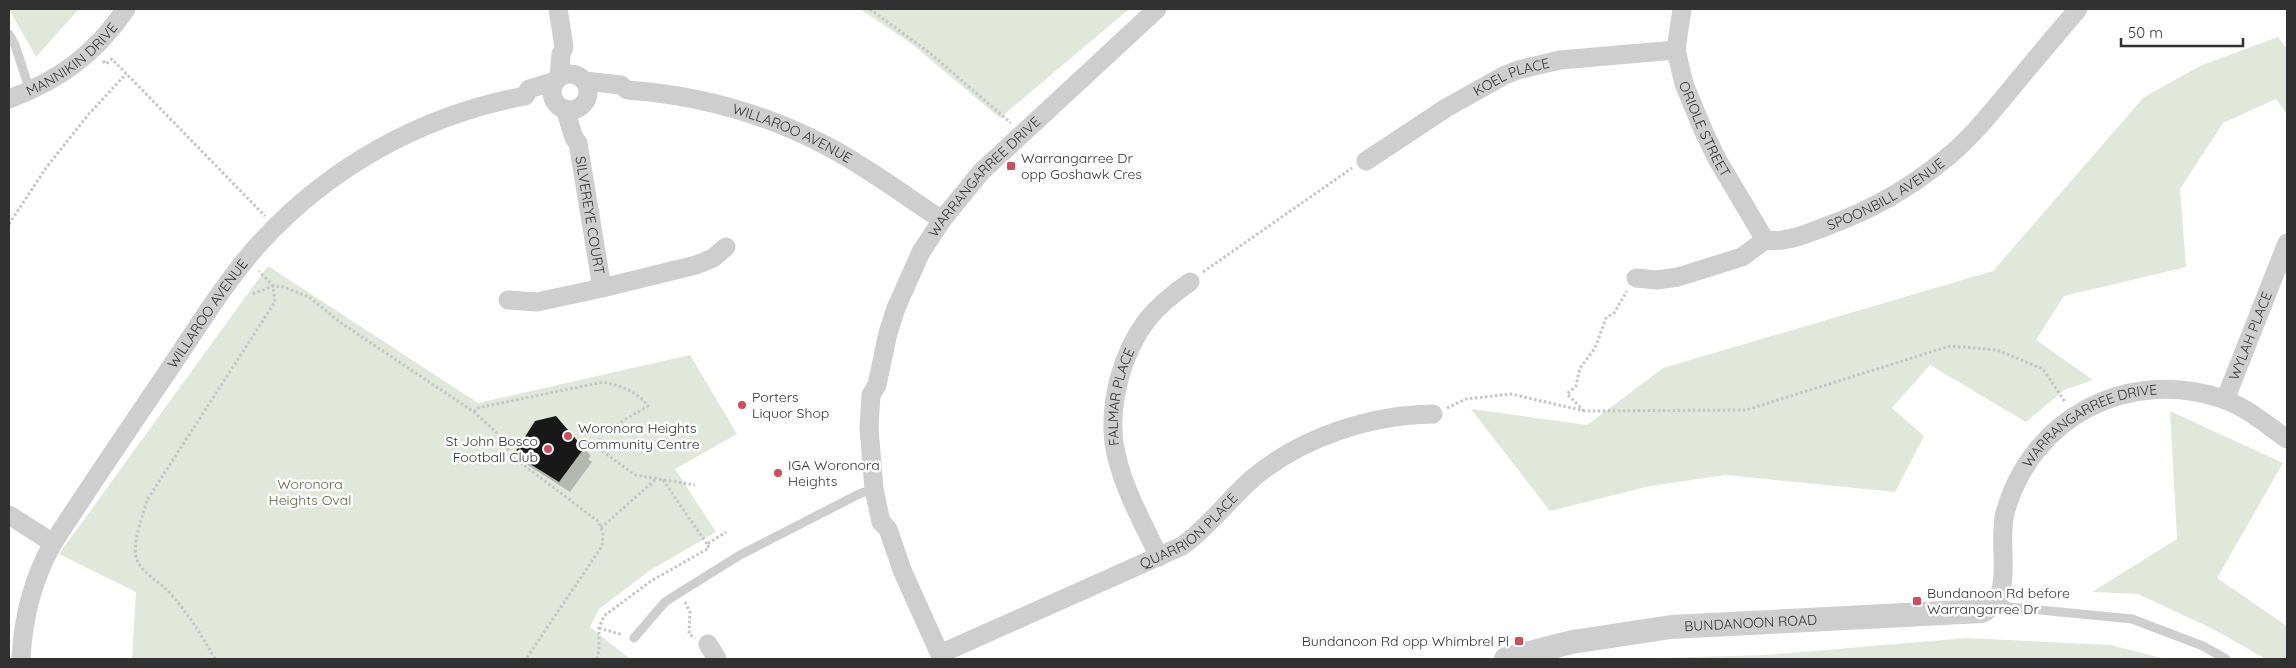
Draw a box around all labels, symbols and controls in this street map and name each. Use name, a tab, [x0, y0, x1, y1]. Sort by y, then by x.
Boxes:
scale bar	[2121, 15, 2244, 47]
street label: MANNIKIN DRIVE	[23, 19, 122, 100]
text: 50 m	[2128, 23, 2163, 42]
street label: KOEL PLACE	[1470, 54, 1551, 100]
street label: ORIOLE STREET	[1675, 78, 1735, 180]
street label: WILLAROO AVENUE	[730, 100, 855, 167]
street label: WARRANGARREE DRIVE	[924, 113, 1044, 240]
place label: Warrangarree Dr opp Goshawk Cres	[1021, 149, 1142, 183]
street label: SPOONBILL AVENUE	[1824, 154, 1948, 234]
street label: SILVEREYE COURT	[571, 155, 609, 276]
marker: Warrangarree Dr opp Goshawk Cres	[1005, 160, 1017, 172]
street label: WILLAROO AVENUE	[163, 255, 252, 372]
street label: WYLAH PLACE	[2225, 289, 2276, 383]
street label: FALMAR PLACE	[1104, 345, 1138, 447]
street label: WARRANGARREE DRIVE	[2018, 380, 2158, 471]
place label: Porters Liquor Shop	[752, 388, 829, 422]
marker: Porters Liquor Shop	[736, 399, 748, 411]
place label: Woronora Heights Community Centre	[578, 419, 700, 453]
marker: Woronora Heights Community Centre	[562, 430, 574, 442]
place label: St John Bosco Football Club	[445, 432, 538, 466]
marker: St John Bosco Football Club	[542, 443, 554, 455]
place label: IGA Woronora Heights	[788, 456, 880, 490]
marker: IGA Woronora Heights	[772, 467, 784, 479]
park label: Woronora Heights Oval	[269, 475, 351, 509]
street label: QUARRION PLACE	[1137, 489, 1242, 573]
place label: Bundanoon Rd before Warrangarree Dr	[1927, 584, 2070, 618]
marker: Bundanoon Rd before Warrangarree Dr	[1911, 595, 1923, 607]
street label: BUNDANOON ROAD	[1684, 610, 1818, 635]
place label: Bundanoon Rd opp Whimbrel Pl	[1302, 632, 1509, 650]
marker: Bundanoon Rd opp Whimbrel Pl	[1513, 635, 1525, 647]

